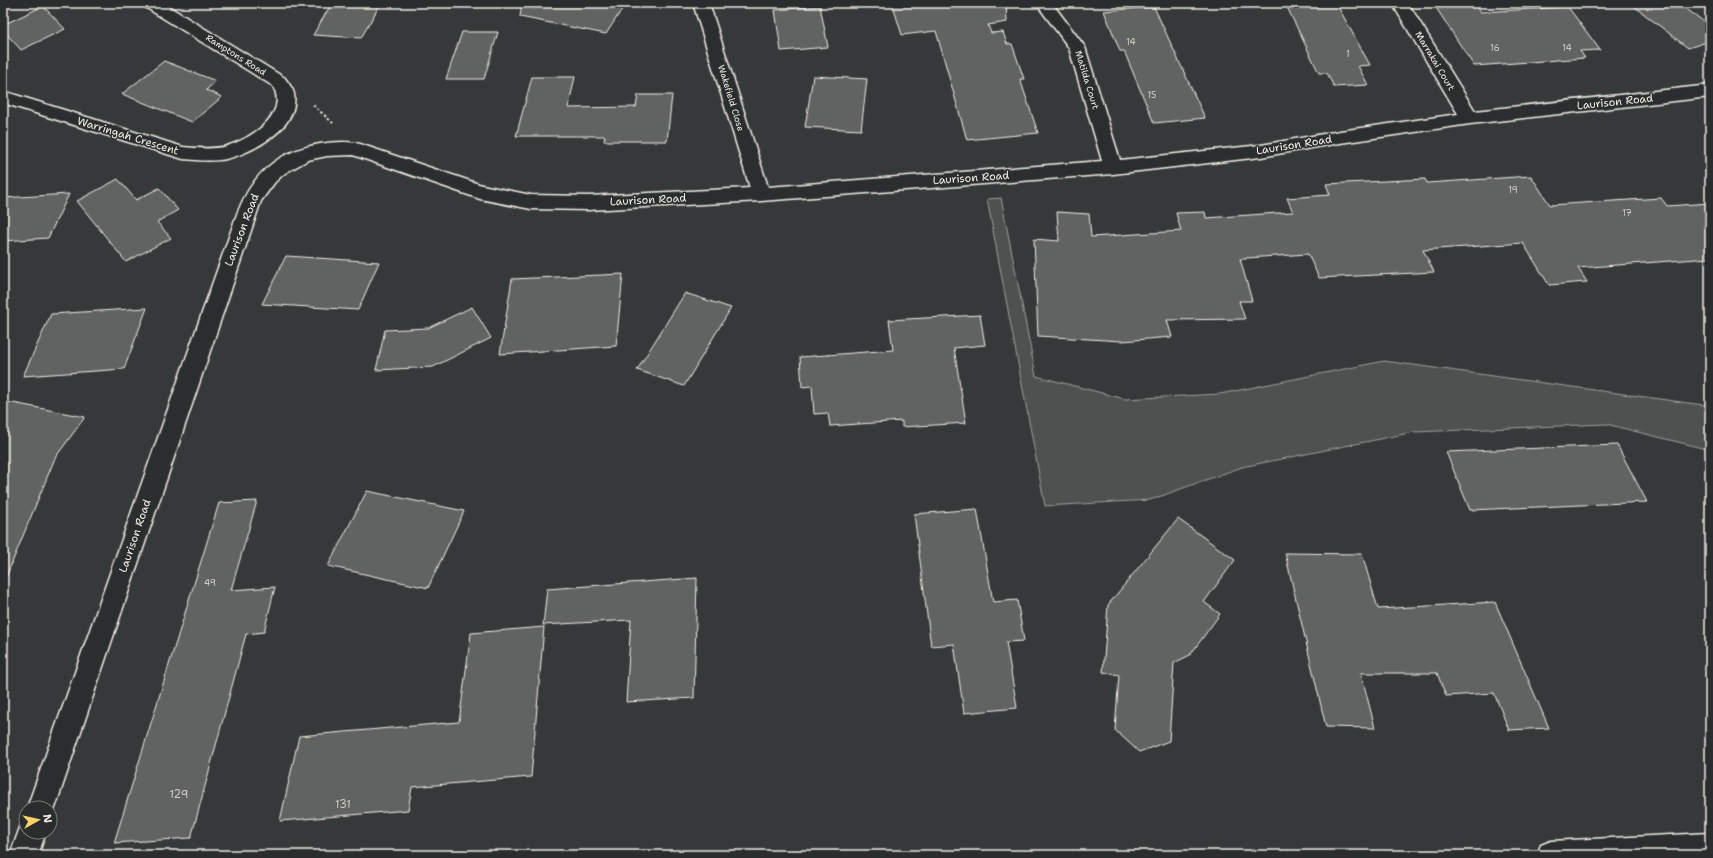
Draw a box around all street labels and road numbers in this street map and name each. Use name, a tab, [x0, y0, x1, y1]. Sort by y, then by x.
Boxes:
street label: Marrakai Court	[1413, 29, 1457, 93]
street label: Ramptons Road	[204, 32, 269, 79]
street label: Matilda Court	[1072, 49, 1102, 111]
street label: Wakefield Close	[715, 63, 747, 133]
street label: Laurison Road	[1576, 91, 1654, 113]
street label: Warringah Crescent	[75, 113, 181, 159]
street label: Laurison Road	[1255, 132, 1333, 158]
street label: Laurison Road	[932, 168, 1010, 188]
street label: Laurison Road	[609, 191, 687, 209]
street label: Laurison Road	[221, 192, 263, 268]
street label: Laurison Road	[115, 497, 155, 575]

